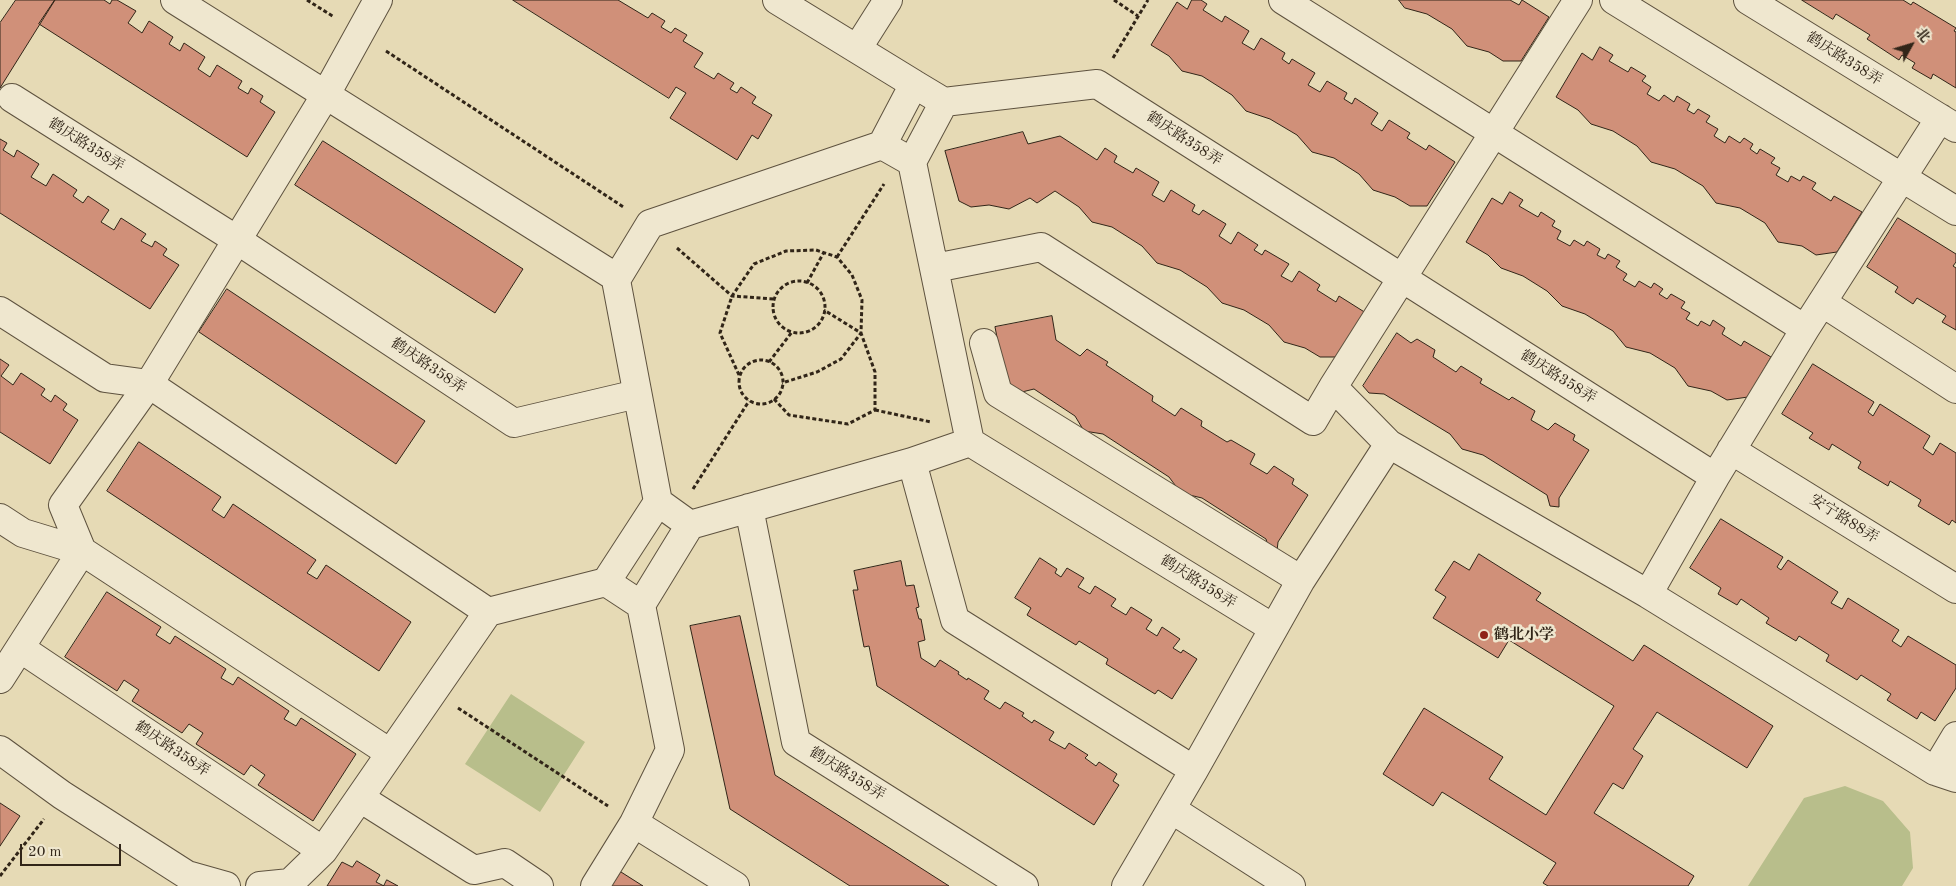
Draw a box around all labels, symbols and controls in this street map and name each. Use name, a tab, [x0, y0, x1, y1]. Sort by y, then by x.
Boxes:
north arrow	[1886, 20, 1936, 70]
text: 北	[1913, 26, 1933, 45]
street label: 鹤庆路358弄	[1803, 29, 1885, 89]
street label: 鹤庆路358弄	[1143, 108, 1225, 170]
street label: 鹤庆路358弄	[45, 115, 127, 175]
street label: 鹤庆路358弄	[387, 334, 469, 398]
street label: 鹤庆路358弄	[1517, 347, 1599, 407]
street label: 安宁路88弄	[1806, 491, 1882, 547]
street label: 鹤庆路358弄	[1157, 552, 1239, 612]
place label: 鹤北小学	[1494, 626, 1554, 644]
marker: 鹤北小学	[1478, 629, 1490, 641]
street label: 鹤庆路358弄	[131, 717, 213, 781]
street label: 鹤庆路358弄	[806, 744, 888, 804]
scale bar	[22, 834, 124, 866]
text: 20 m	[28, 845, 62, 860]

